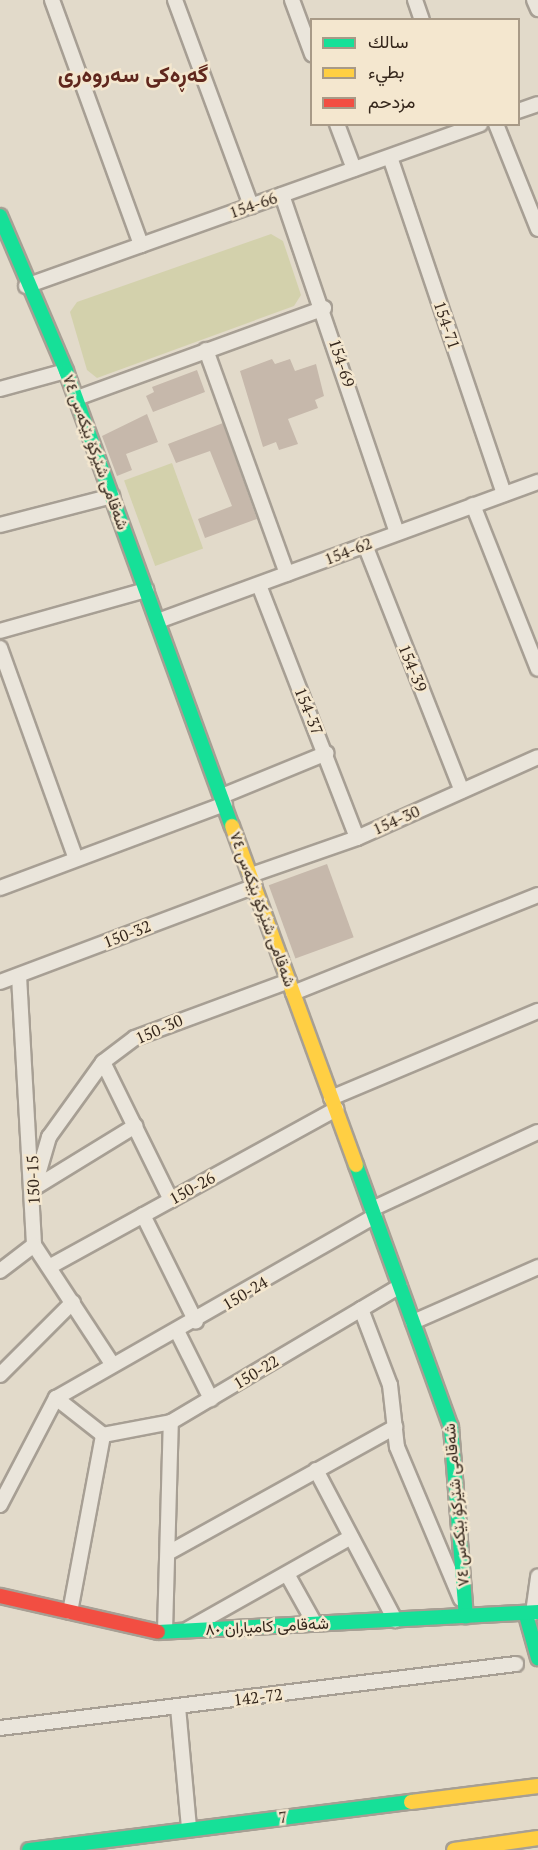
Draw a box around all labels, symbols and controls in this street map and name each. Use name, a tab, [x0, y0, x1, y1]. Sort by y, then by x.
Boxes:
legend	[310, 18, 520, 126]
text: سالك	[368, 29, 408, 53]
text: بطيء	[368, 59, 404, 83]
district label: گەڕەکی سەروەری	[58, 61, 208, 87]
text: مزدحم	[368, 89, 415, 113]
street label: 154-66	[227, 188, 279, 222]
street label: 154-71	[430, 299, 464, 351]
street label: 154-69	[325, 337, 359, 389]
street label: شەقامی شێرکۆ بێکەس ٧٤	[59, 372, 133, 532]
street label: 154-62	[321, 533, 375, 569]
street label: 154-39	[395, 641, 431, 695]
street label: 154-37	[291, 684, 327, 738]
street label: 154-30	[370, 801, 422, 839]
street label: شەقامی شێرکۆ بێکەس ٧٤	[226, 829, 300, 989]
street label: 150-32	[100, 916, 154, 952]
street label: 150-30	[133, 1010, 185, 1048]
street label: 150-15	[23, 1155, 43, 1205]
street label: 150-26	[166, 1168, 218, 1208]
street label: 150-24	[219, 1272, 271, 1314]
street label: 150-22	[230, 1351, 282, 1393]
street label: شەقامی شێرکۆ بێکەس ٧٤	[439, 1423, 473, 1587]
street label: شەقامی کامیاران ٨٠	[205, 1613, 329, 1639]
street label: 142-72	[232, 1684, 284, 1710]
street label: 7	[278, 1807, 288, 1827]

